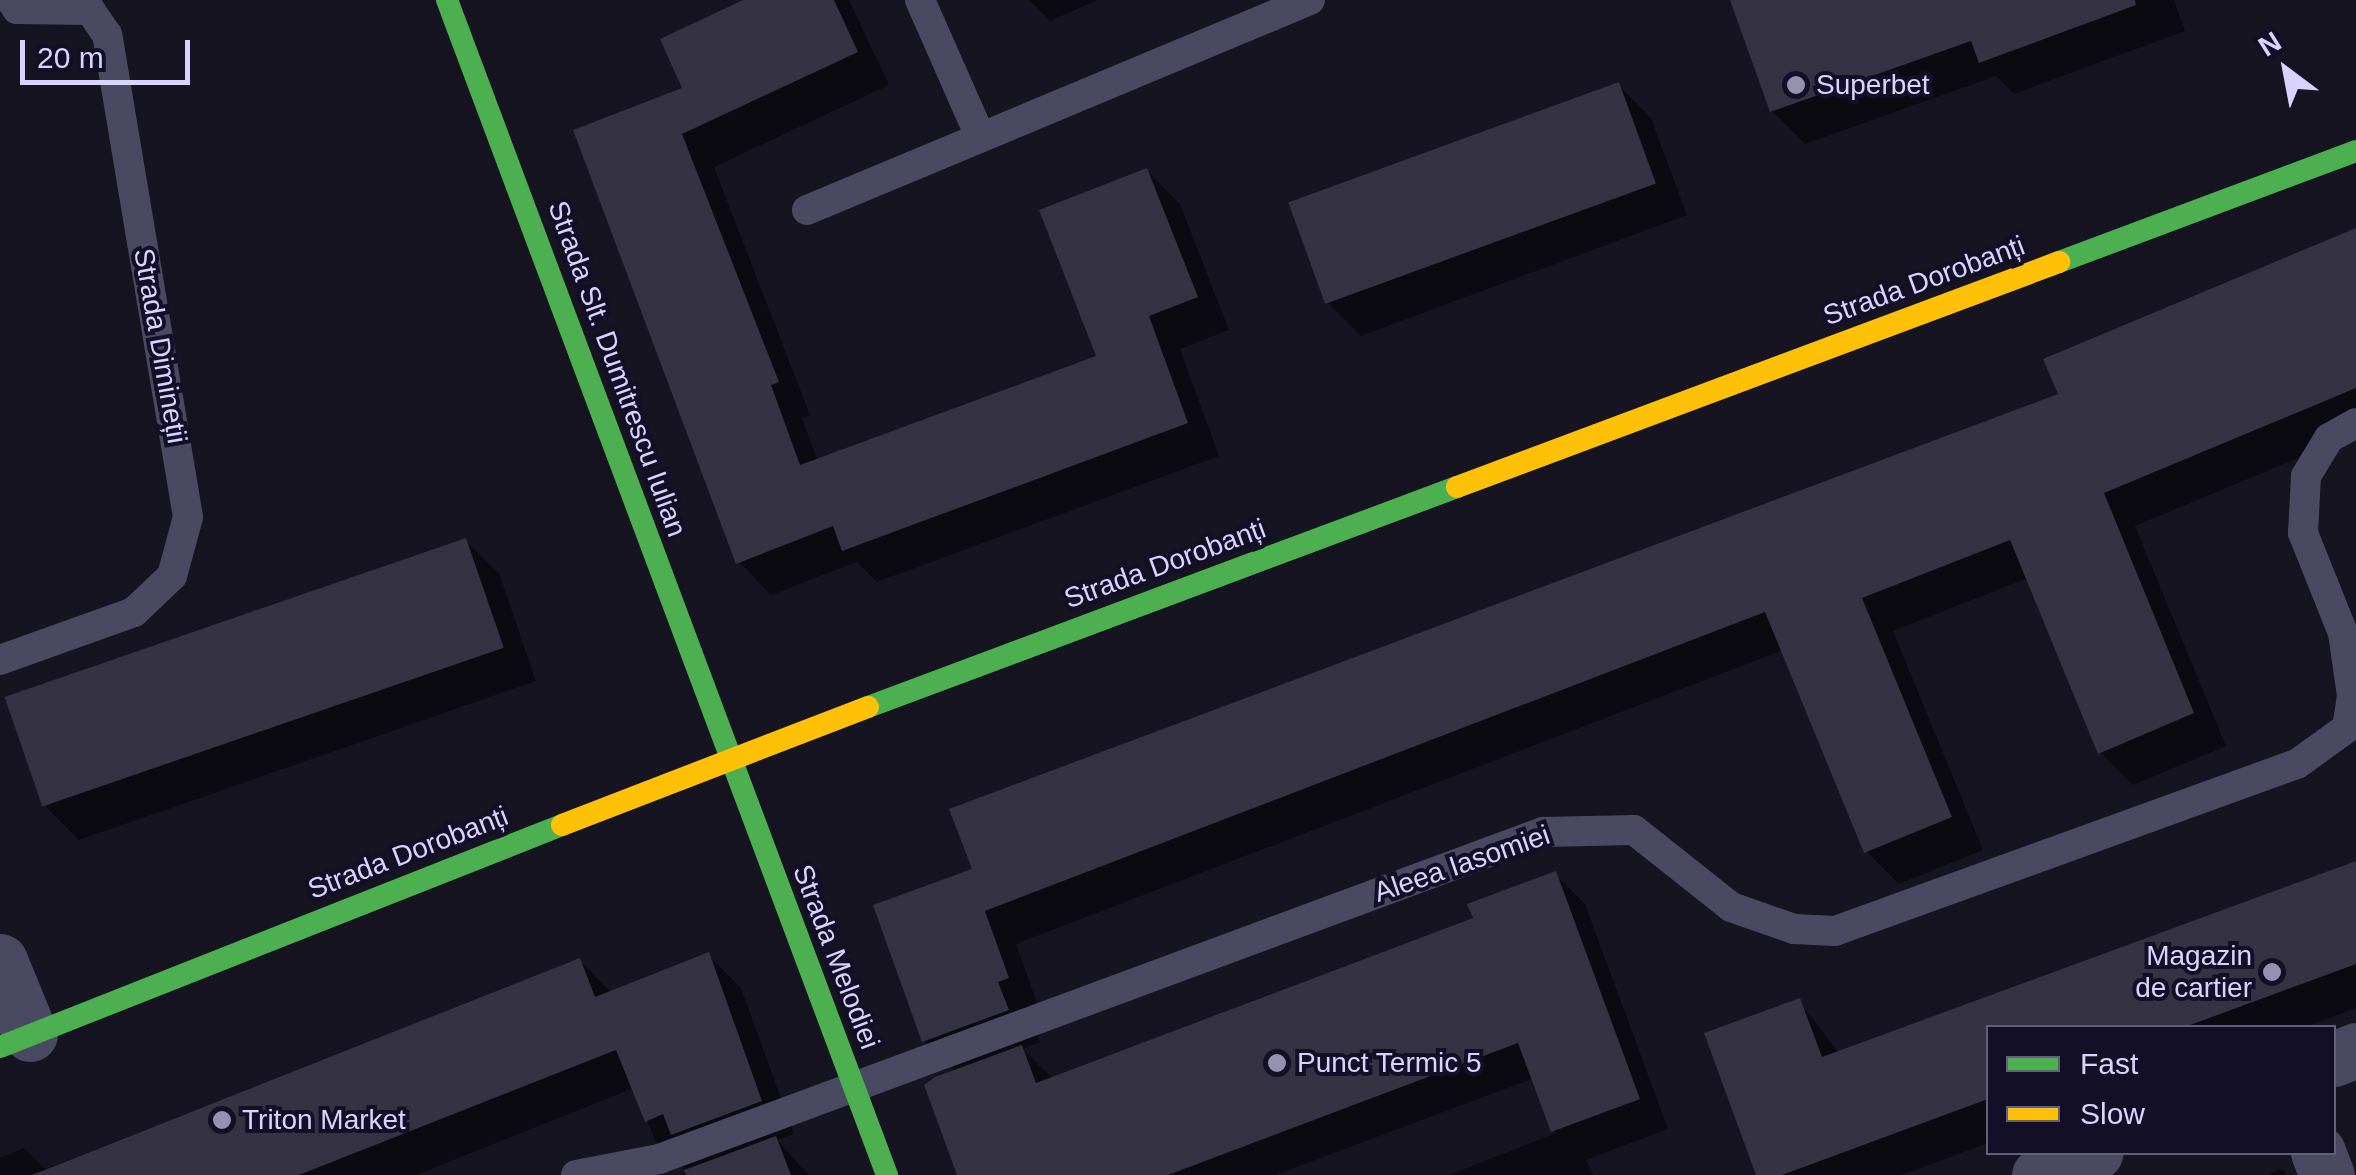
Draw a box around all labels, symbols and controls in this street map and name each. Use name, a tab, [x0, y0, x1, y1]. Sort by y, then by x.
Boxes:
scale bar	[25, 20, 195, 82]
north arrow	[2236, 20, 2336, 120]
text: N	[2253, 26, 2287, 63]
text: 20 m	[37, 41, 104, 74]
place label: Superbet	[1816, 68, 1930, 102]
marker: Superbet	[1785, 74, 1807, 96]
street label: Strada Slt. Dumitrescu Iulian	[541, 197, 693, 541]
street label: Strada Dorobanți	[1819, 229, 2029, 333]
street label: Strada Dimineții	[126, 246, 194, 446]
street label: Strada Dorobanți	[1060, 512, 1270, 616]
street label: Strada Dorobanți	[303, 799, 513, 907]
street label: Aleea Iasomiei	[1370, 818, 1554, 910]
street label: Strada Melodiei	[785, 860, 887, 1054]
place label: Magazin de cartier	[2135, 939, 2252, 1005]
marker: Magazin de cartier	[2261, 961, 2283, 983]
legend	[1986, 1025, 2336, 1155]
place label: Punct Termic 5	[1297, 1046, 1482, 1080]
text: Fast	[2080, 1047, 2138, 1080]
marker: Punct Termic 5	[1266, 1052, 1288, 1074]
text: Slow	[2080, 1097, 2145, 1130]
place label: Triton Market	[242, 1103, 406, 1137]
marker: Triton Market	[211, 1109, 233, 1131]

